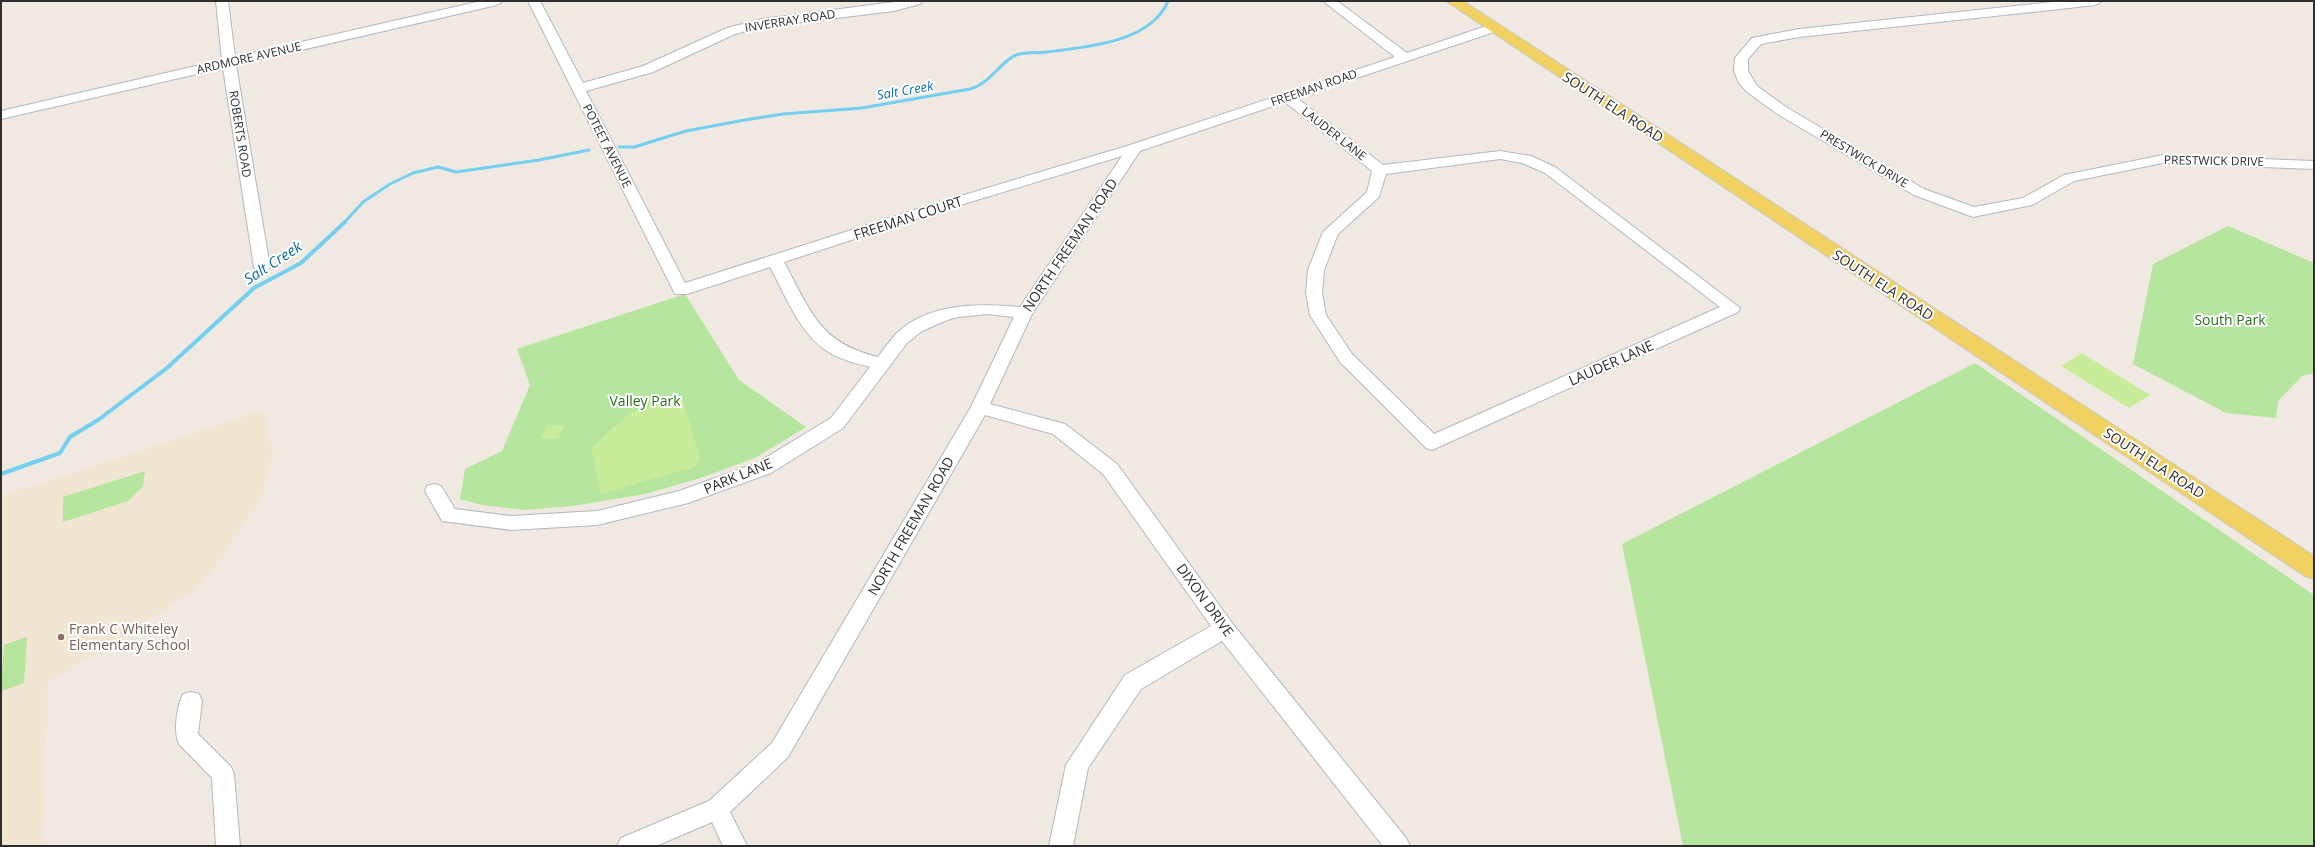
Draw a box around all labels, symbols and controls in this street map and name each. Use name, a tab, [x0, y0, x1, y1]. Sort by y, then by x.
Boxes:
street label: INVERRAY ROAD	[743, 5, 836, 36]
street label: ARDMORE AVENUE	[195, 37, 303, 78]
street label: FREEMAN ROAD	[1268, 65, 1359, 110]
street label: SOUTH ELA ROAD	[1559, 67, 1667, 146]
water label: Salt Creek	[875, 76, 935, 104]
street label: ROBERTS ROAD	[225, 89, 256, 179]
street label: POTEET AVENUE	[579, 101, 636, 191]
street label: LAUDER LANE	[1298, 103, 1370, 164]
street label: PRESTWICK DRIVE	[1817, 125, 1912, 192]
street label: PRESTWICK DRIVE	[2164, 151, 2264, 170]
street label: NORTH FREEMAN ROAD	[1018, 174, 1121, 315]
street label: FREEMAN COURT	[851, 191, 965, 244]
water label: Salt Creek	[239, 236, 306, 288]
street label: SOUTH ELA ROAD	[1829, 245, 1937, 324]
park label: South Park	[2194, 310, 2266, 329]
street label: LAUDER LANE	[1565, 335, 1656, 390]
park label: Valley Park	[610, 391, 681, 410]
street label: SOUTH ELA ROAD	[2100, 423, 2208, 502]
street label: PARK LANE	[701, 453, 775, 498]
street label: NORTH FREEMAN ROAD	[863, 453, 958, 599]
street label: DIXON DRIVE	[1172, 559, 1238, 640]
place label: Frank C Whiteley Elementary School	[69, 619, 190, 654]
marker: Frank C Whiteley Elementary School	[56, 632, 66, 642]

